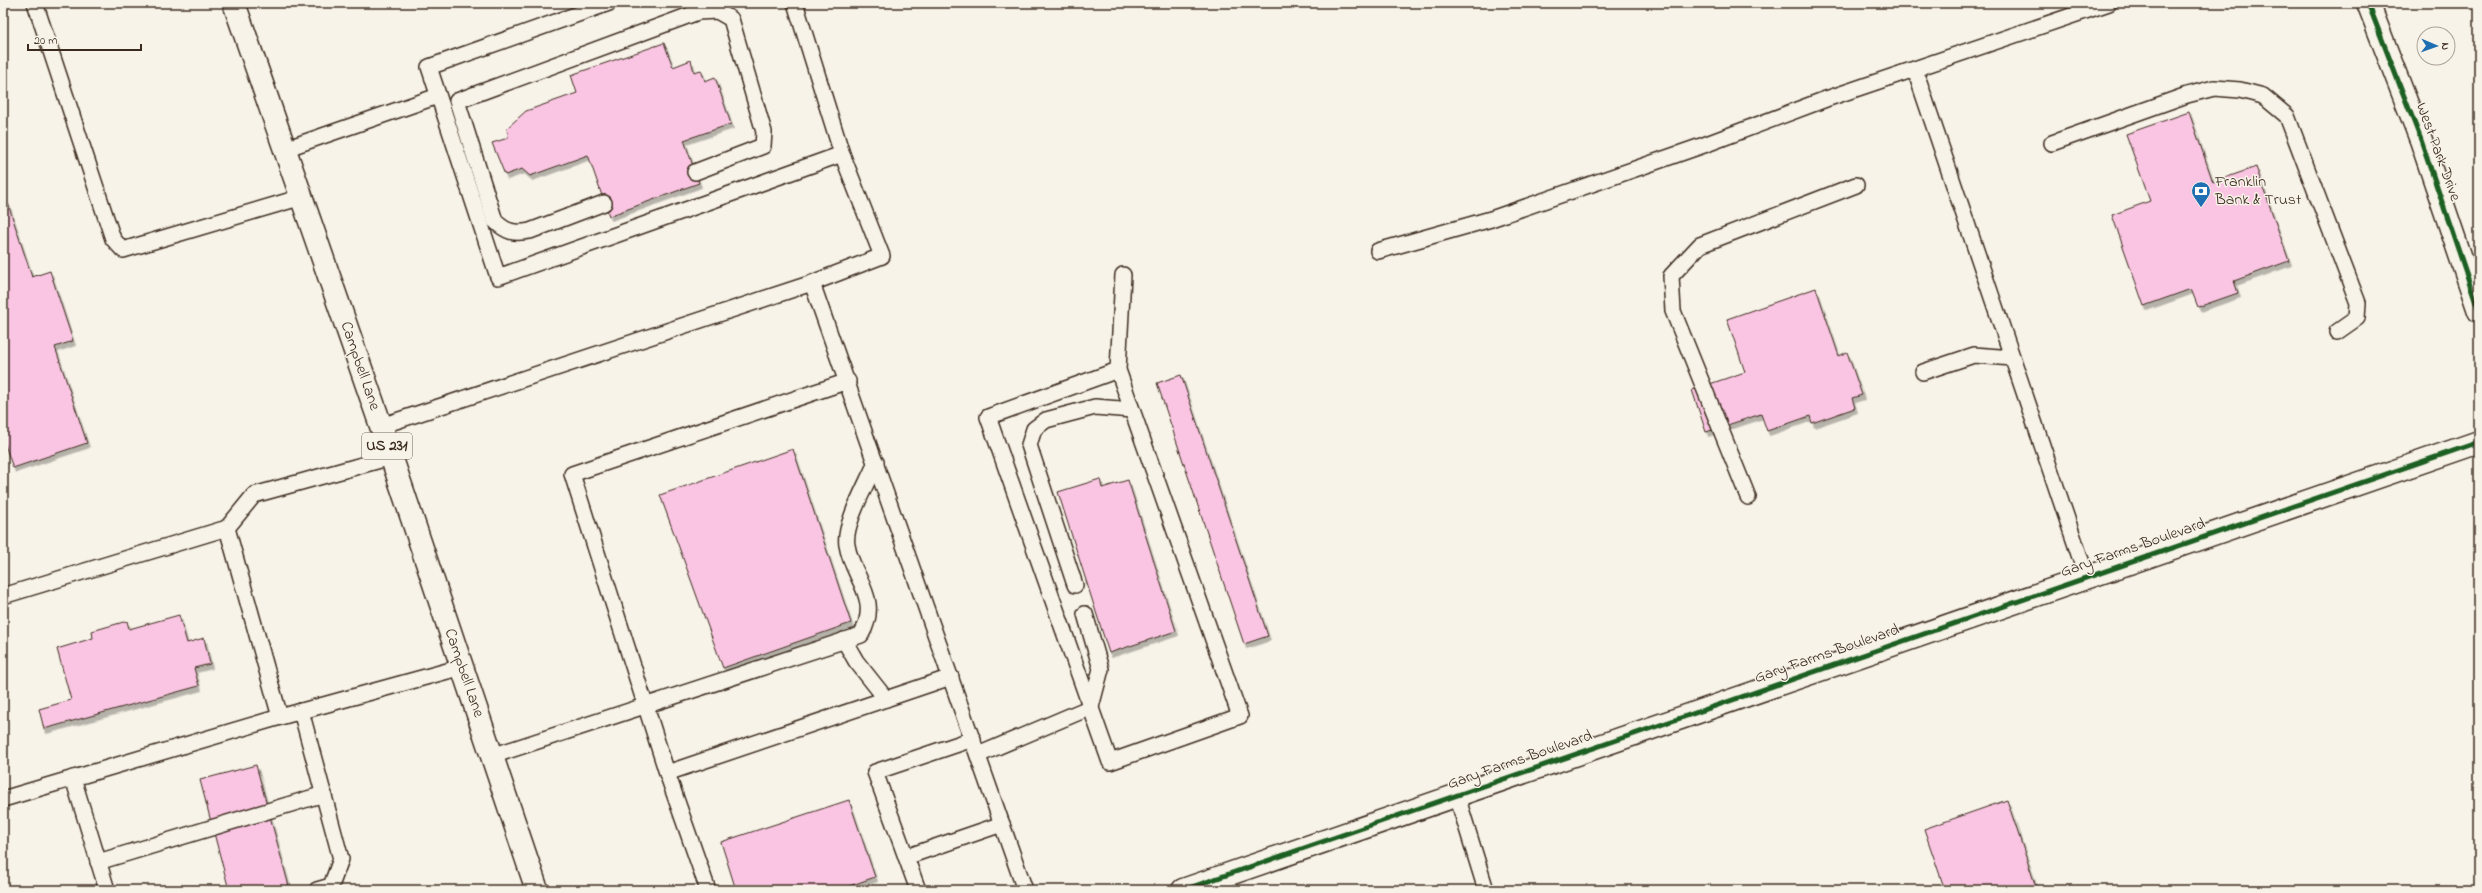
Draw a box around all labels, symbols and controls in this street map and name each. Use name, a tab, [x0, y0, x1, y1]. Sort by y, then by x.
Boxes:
scale bar	[28, 26, 141, 52]
north arrow	[2416, 26, 2456, 66]
text: 20 m	[34, 32, 57, 50]
text: N	[2437, 42, 2453, 50]
street label: West Park Drive	[2409, 99, 2467, 205]
place label: Franklin Bank & Trust	[2214, 170, 2302, 212]
bank icon: Franklin Bank & Trust	[2190, 180, 2212, 208]
street label: Campbell Lane	[334, 318, 387, 414]
road number: US 231	[362, 433, 412, 459]
street label: Gary Farms Boulevard	[2057, 512, 2209, 584]
street label: Gary Farms Boulevard	[1751, 618, 1903, 690]
street label: Campbell Lane	[438, 625, 491, 721]
street label: Gary Farms Boulevard	[1444, 724, 1596, 796]

